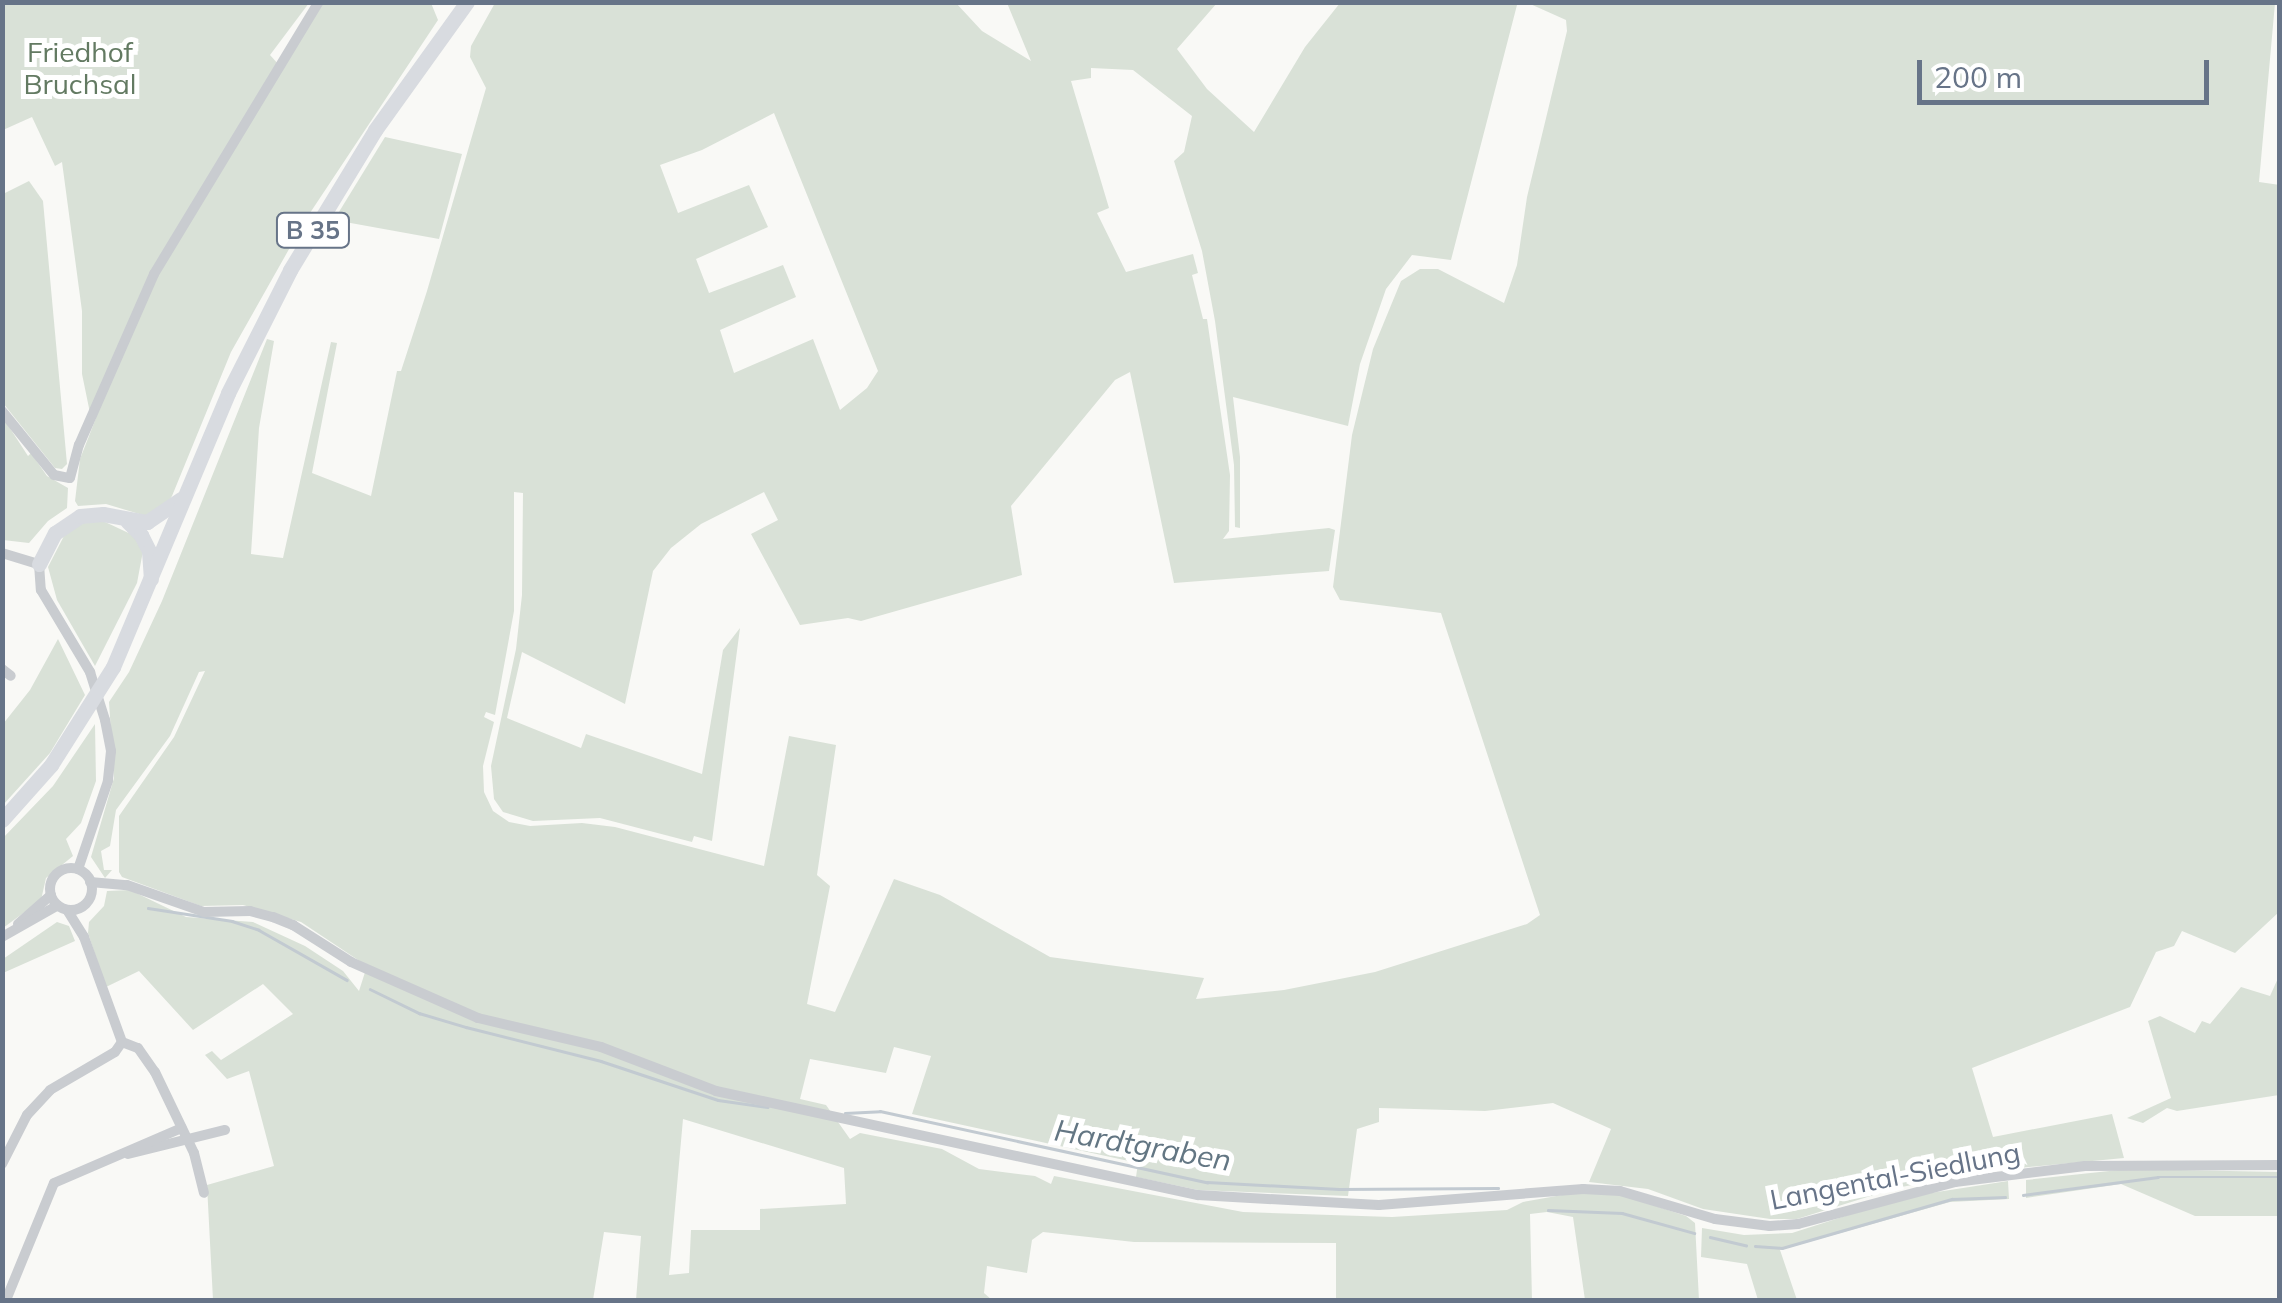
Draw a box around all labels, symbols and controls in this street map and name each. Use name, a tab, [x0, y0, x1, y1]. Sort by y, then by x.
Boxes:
park label: Friedhof Bruchsal	[24, 35, 136, 101]
scale bar	[1922, 40, 2214, 102]
text: 200 m	[1934, 58, 2022, 96]
road number: B 35	[276, 210, 350, 250]
water label: Hardtgraben	[1052, 1112, 1234, 1178]
street label: Langental-Siedlung	[1767, 1135, 2023, 1217]

